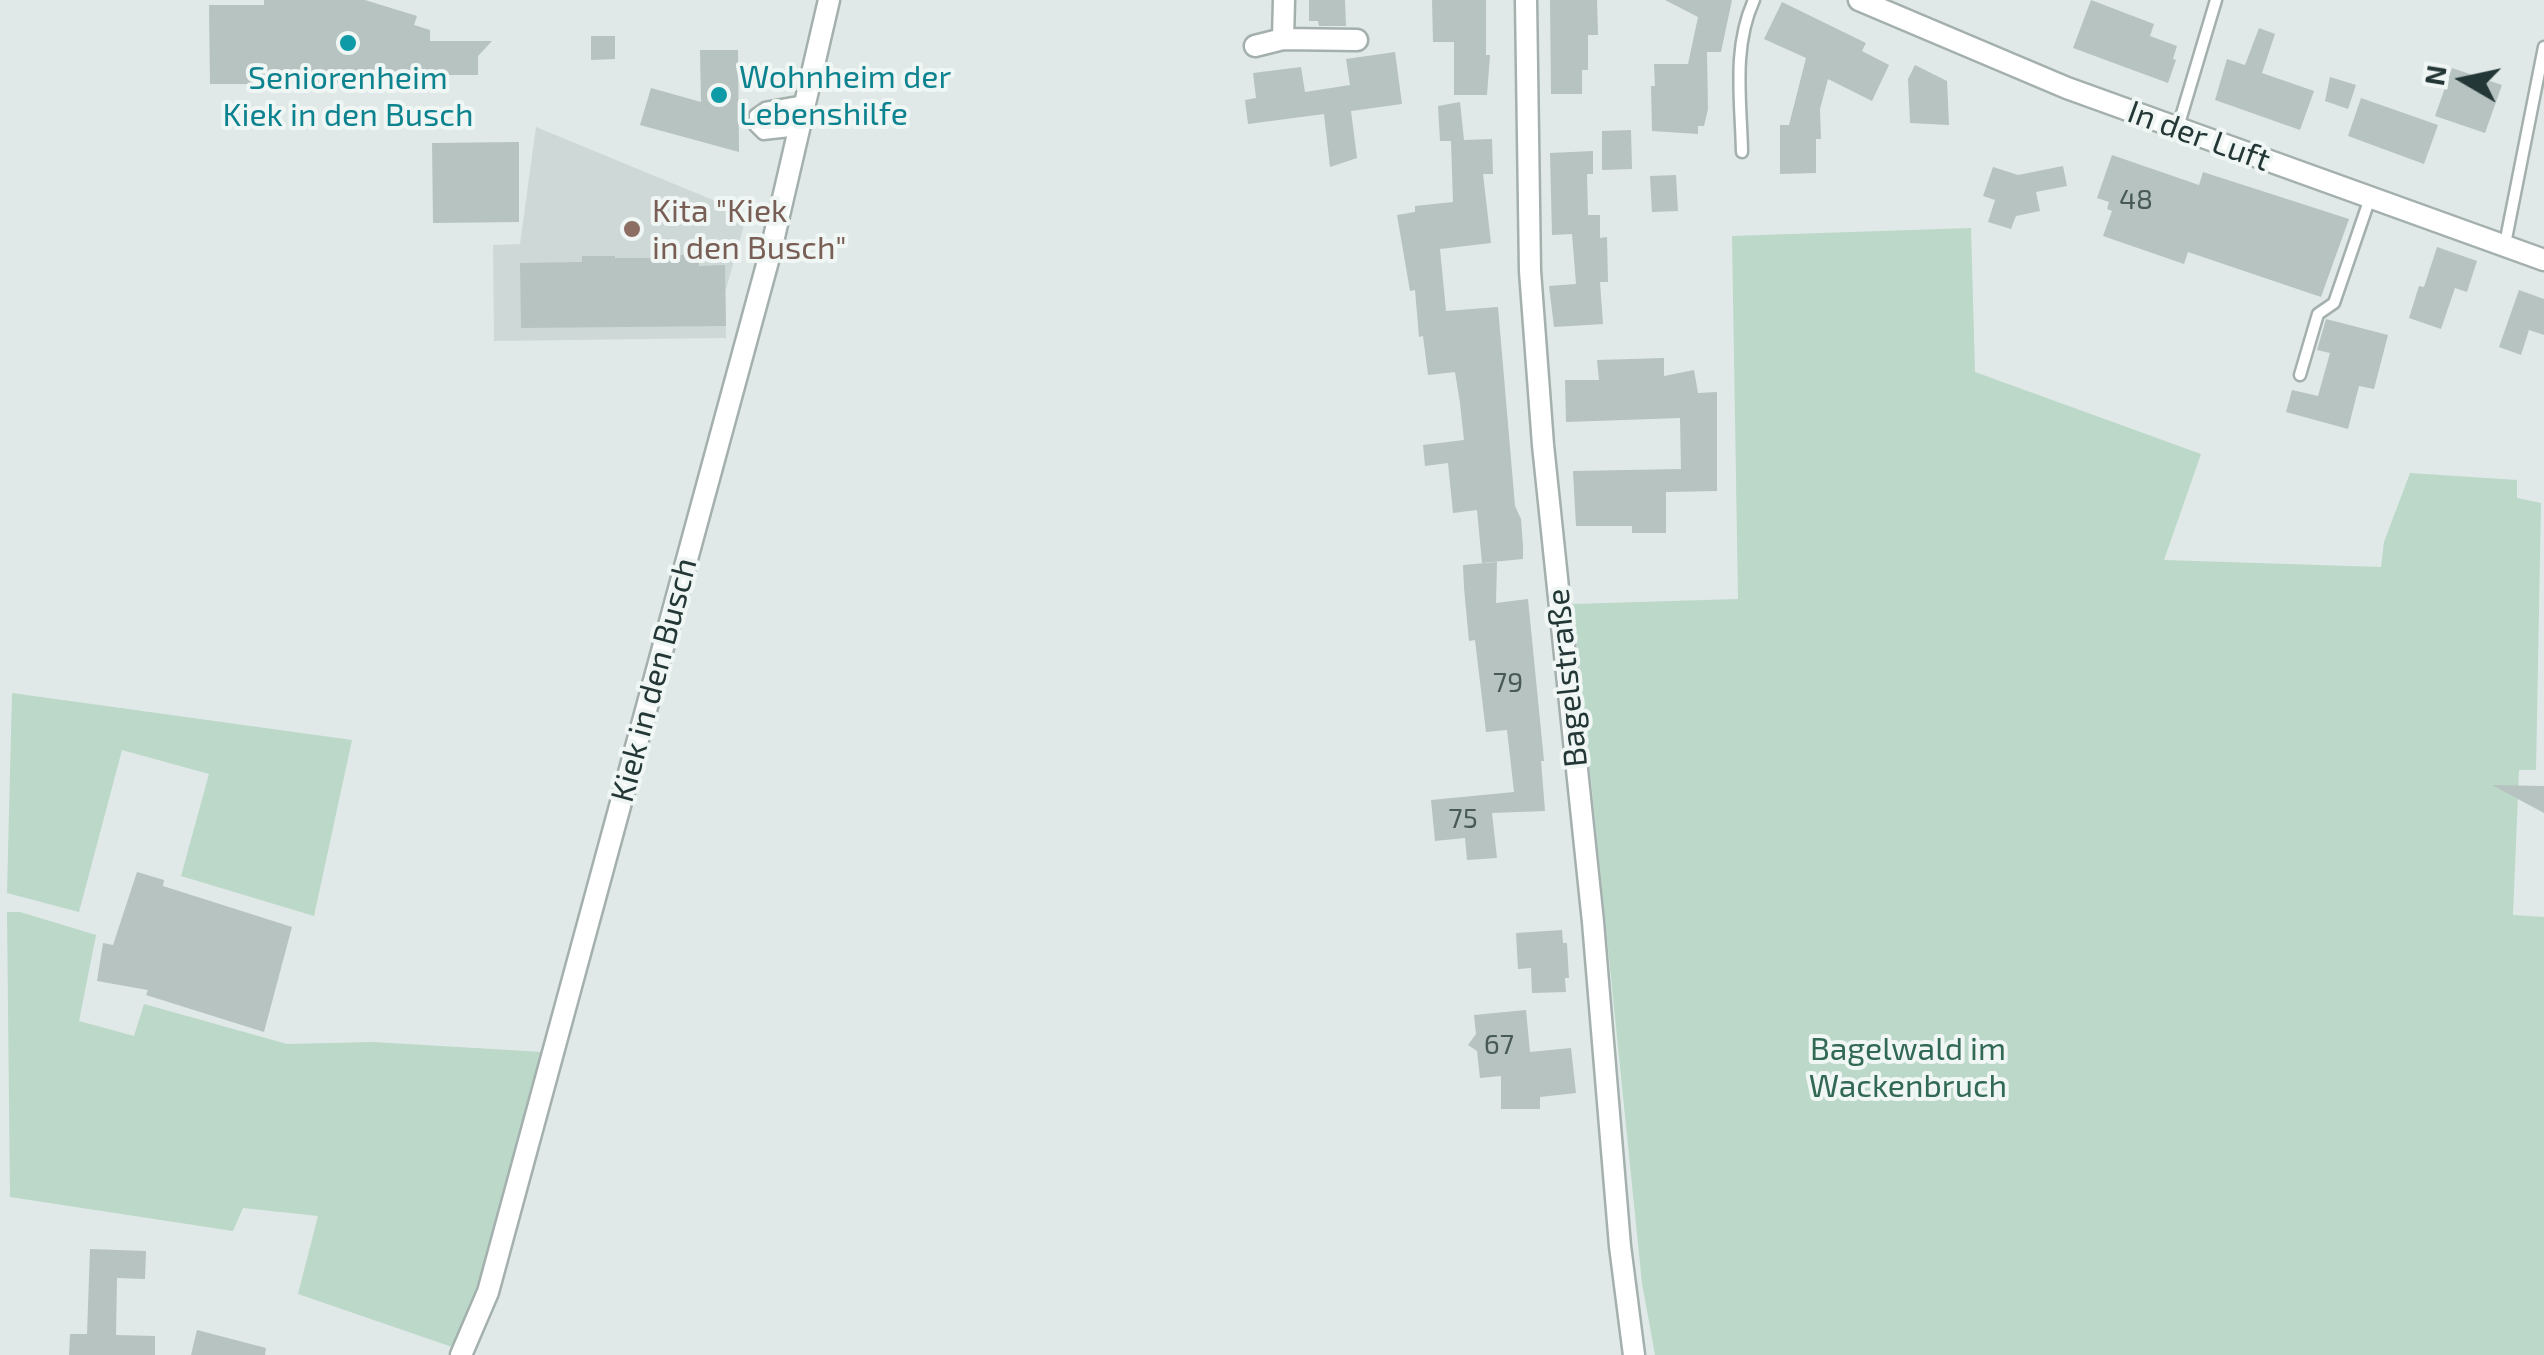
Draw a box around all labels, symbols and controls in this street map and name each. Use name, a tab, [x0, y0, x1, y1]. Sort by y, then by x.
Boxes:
north arrow	[2414, 30, 2514, 130]
marker: Seniorenheim Kiek in den Busch	[337, 32, 359, 54]
place label: Wohnheim der Lebenshilfe	[739, 58, 951, 133]
place label: Seniorenheim Kiek in den Busch	[223, 59, 473, 134]
text: N	[2416, 63, 2453, 88]
marker: Wohnheim der Lebenshilfe	[708, 84, 730, 106]
street label: In der Luft	[2123, 93, 2275, 179]
house number: 48	[2119, 183, 2153, 217]
place label: Kita "Kiek in den Busch"	[652, 192, 846, 267]
marker: Kita "Kiek in den Busch"	[621, 218, 643, 240]
street label: Kiek in den Busch	[603, 554, 705, 806]
street label: Bagelstraße	[1539, 587, 1595, 769]
house number: 79	[1493, 666, 1523, 700]
house number: 75	[1448, 802, 1478, 836]
house number: 67	[1484, 1028, 1514, 1062]
park label: Bagelwald im Wackenbruch	[1809, 1030, 2007, 1105]

